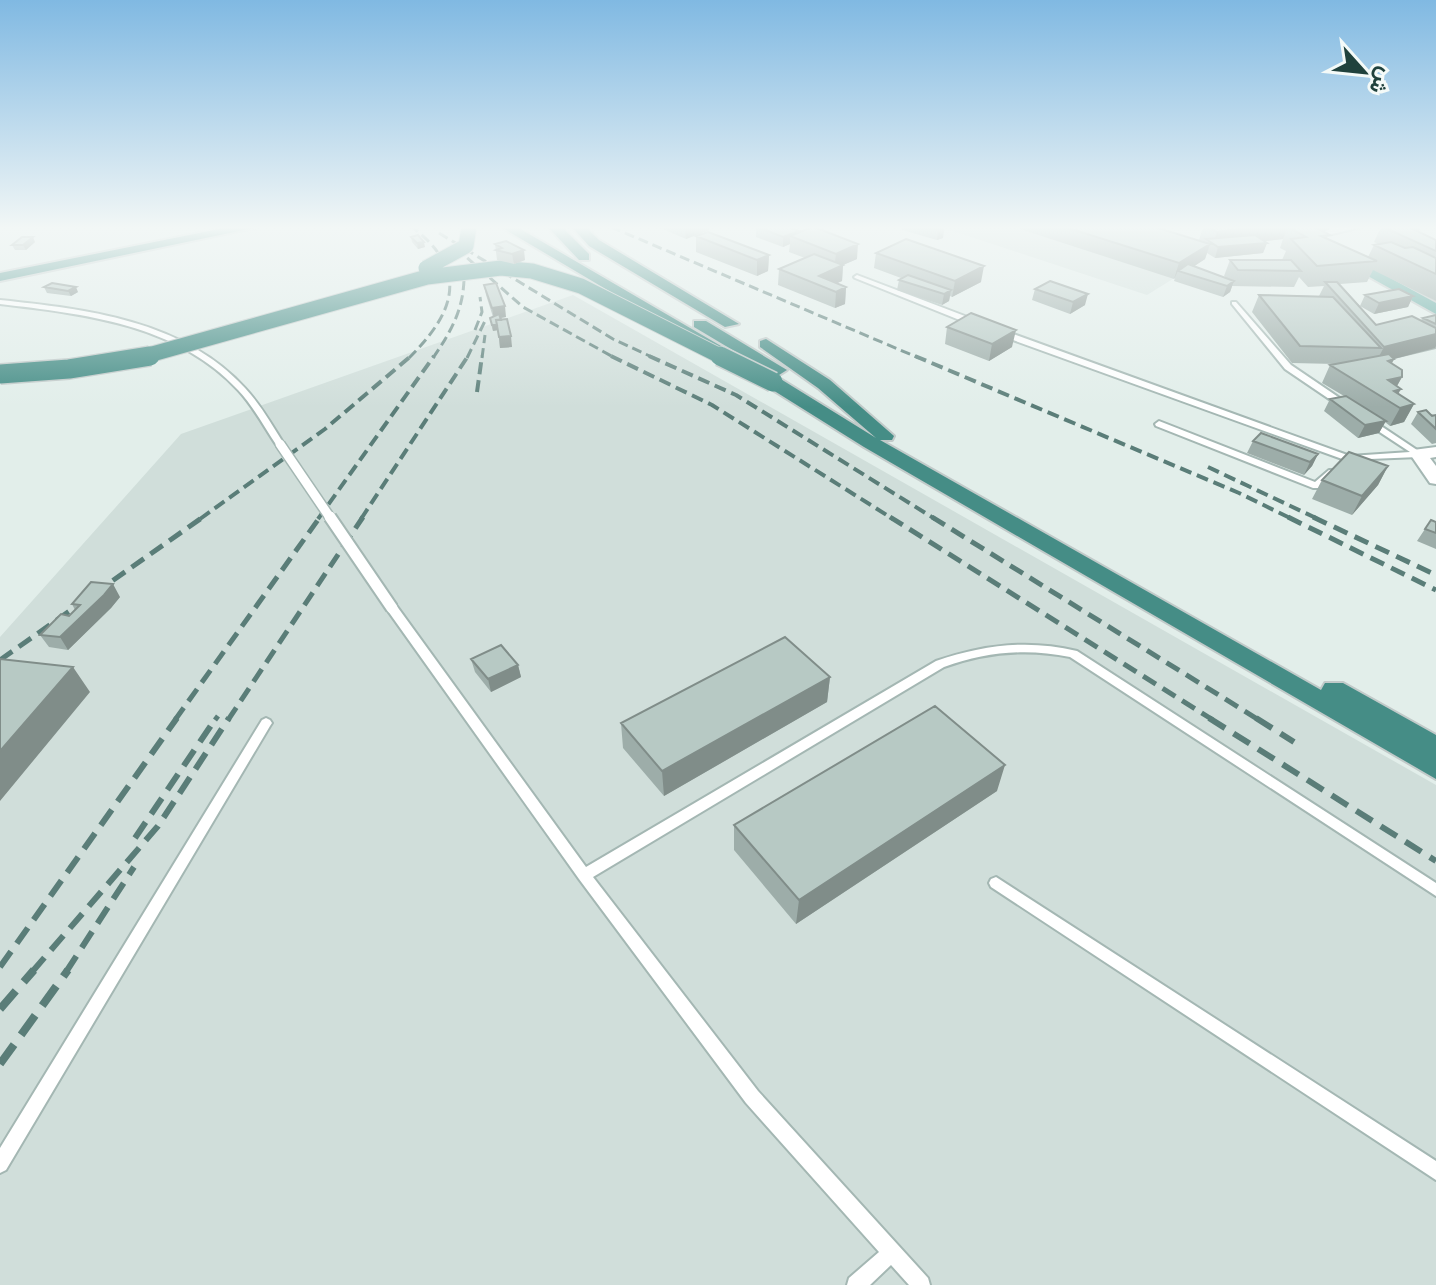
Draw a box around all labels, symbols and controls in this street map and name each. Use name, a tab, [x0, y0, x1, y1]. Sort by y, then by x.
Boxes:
north arrow	[1324, 32, 1404, 112]
text: ش	[1361, 62, 1401, 100]

